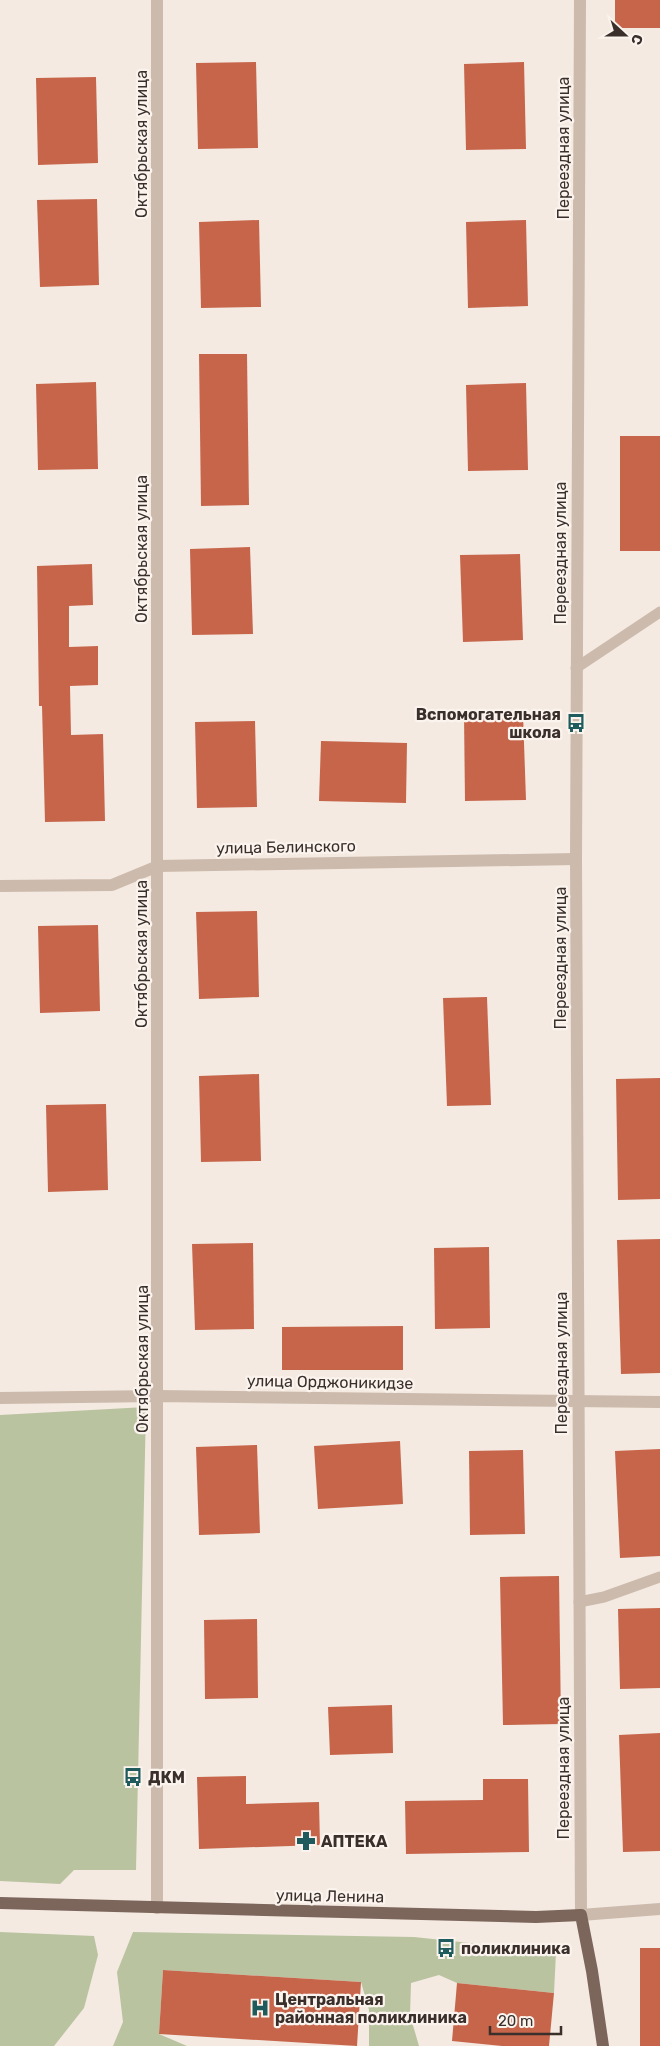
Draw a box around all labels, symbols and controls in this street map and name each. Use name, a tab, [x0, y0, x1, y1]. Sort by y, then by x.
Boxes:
north arrow	[600, 10, 650, 60]
text: С	[627, 32, 646, 47]
street label: Октябрьская улица	[132, 70, 151, 218]
street label: Переездная улица	[554, 77, 573, 219]
street label: Октябрьская улица	[132, 475, 151, 623]
street label: Переездная улица	[551, 482, 570, 624]
place label: Вспомогательная школа	[416, 705, 561, 742]
bus stop icon: Вспомогательная школа	[565, 712, 587, 734]
street label: улица Белинского	[216, 836, 356, 858]
street label: Октябрьская улица	[132, 880, 151, 1028]
street label: Переездная улица	[551, 887, 570, 1029]
street label: Октябрьская улица	[133, 1285, 152, 1433]
street label: Переездная улица	[552, 1292, 571, 1434]
street label: улица Орджоникидзе	[247, 1371, 413, 1393]
street label: Переездная улица	[554, 1697, 573, 1839]
bus stop icon: ДКМ	[122, 1766, 144, 1788]
place label: ДКМ	[148, 1768, 185, 1787]
pharmacy icon: АПТЕКА	[295, 1830, 317, 1852]
place label: АПТЕКА	[321, 1832, 388, 1851]
street label: улица Ленина	[276, 1886, 384, 1906]
bus stop icon: поликлиника	[435, 1937, 457, 1959]
place label: поликлиника	[461, 1939, 570, 1958]
place label: Центральная районная поликлиника	[275, 1990, 467, 2027]
hospital icon: Центральная районная поликлиника	[249, 1997, 271, 2019]
scale bar	[490, 2004, 561, 2036]
text: 20 m	[498, 2012, 533, 2030]

